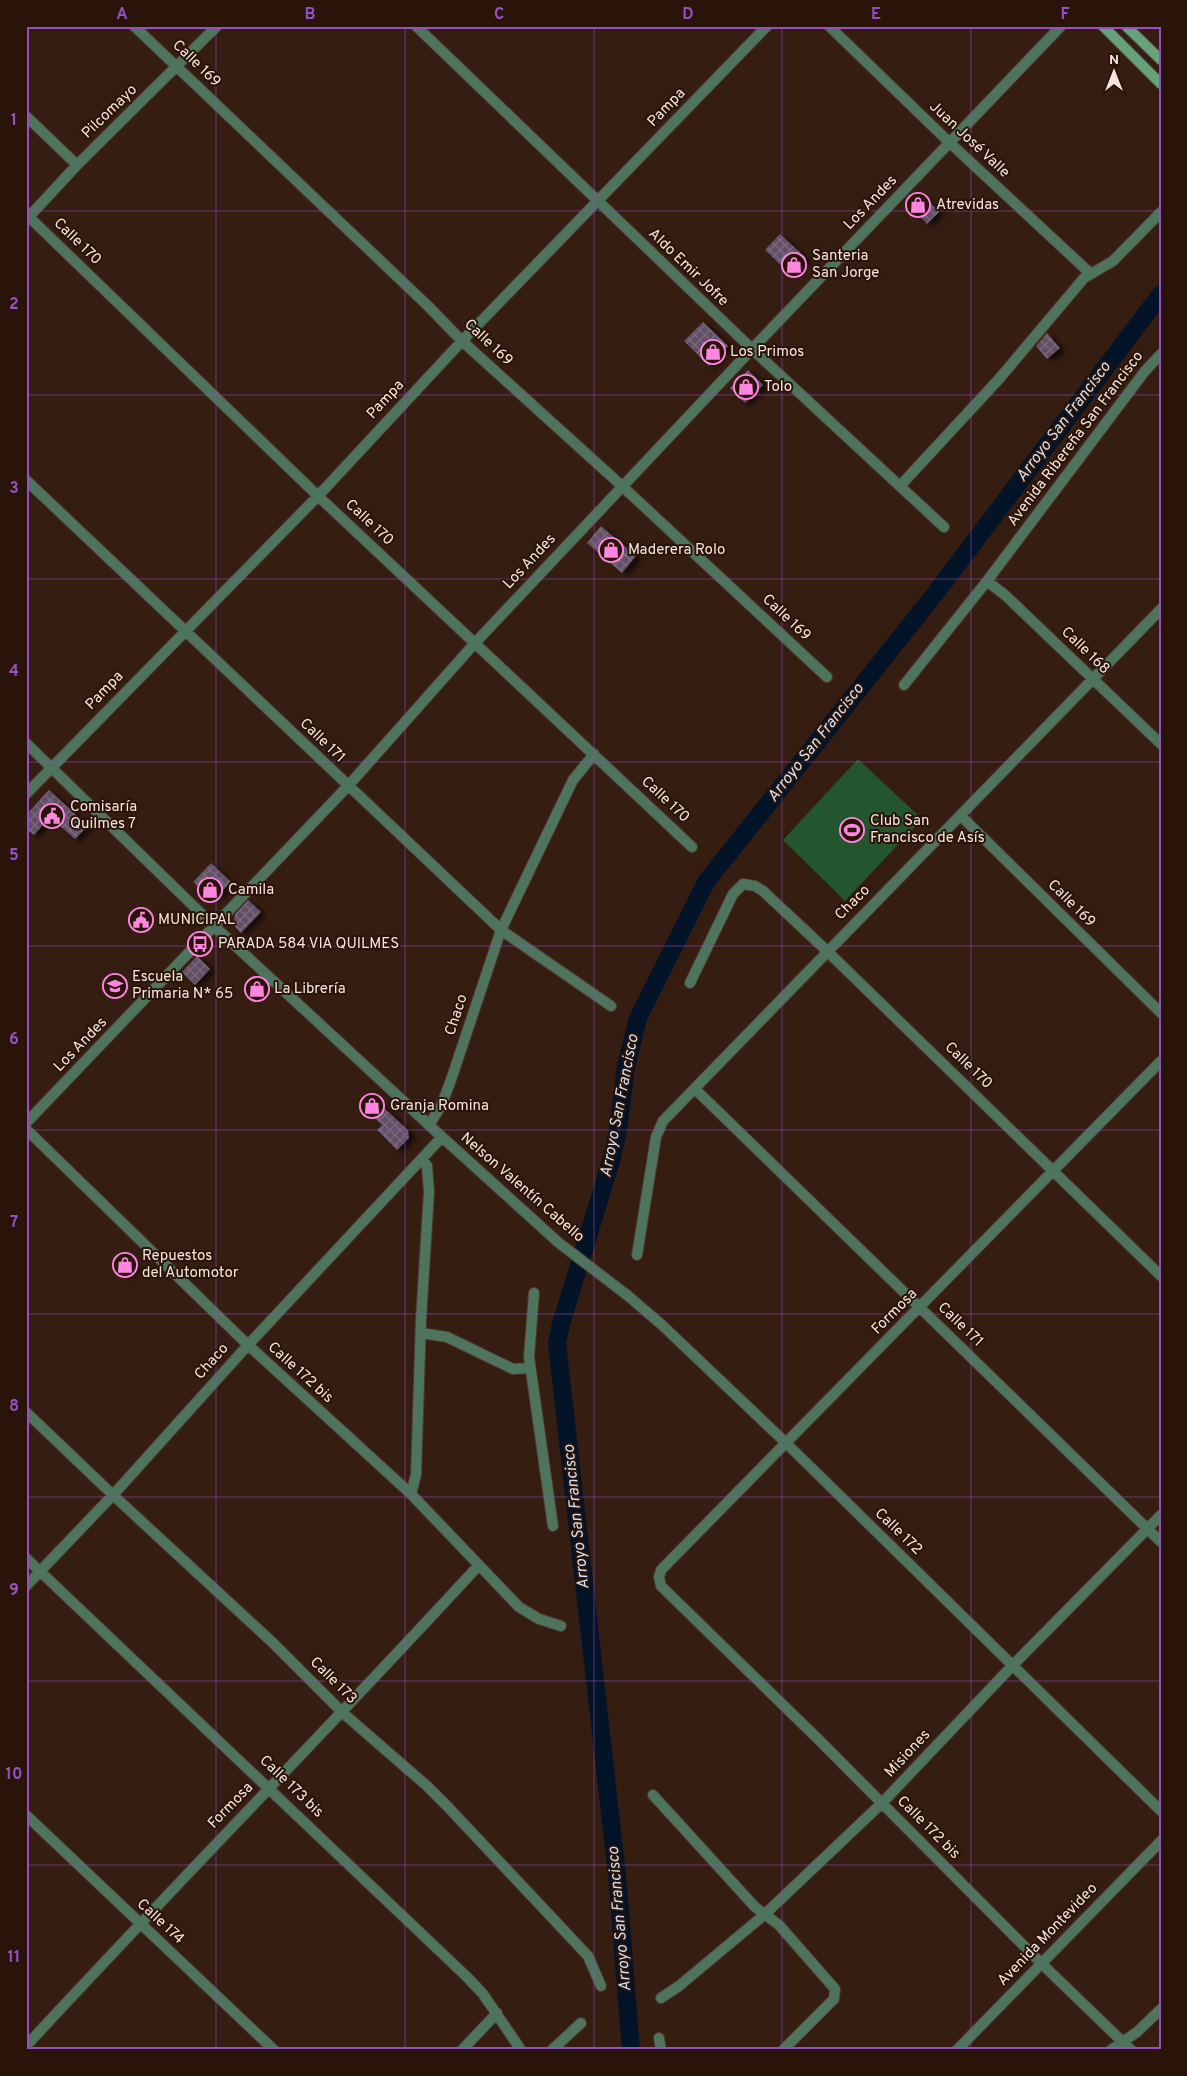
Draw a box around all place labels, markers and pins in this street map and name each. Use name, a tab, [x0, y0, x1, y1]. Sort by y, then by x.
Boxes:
shop icon: Atrevidas	[905, 192, 931, 218]
place label: Atrevidas	[936, 196, 999, 215]
place label: Santeria San Jorge	[812, 247, 879, 283]
shop icon: Santeria San Jorge	[781, 252, 807, 278]
shop icon: Los Primos	[700, 339, 726, 365]
place label: Los Primos	[730, 343, 804, 362]
shop icon: Tolo	[733, 374, 759, 400]
place label: Tolo	[764, 378, 792, 397]
shop icon: Maderera Rolo	[598, 537, 624, 563]
place label: Maderera Rolo	[628, 541, 725, 560]
place label: Comisaría Quilmes 7	[70, 798, 137, 834]
public building icon: Comisaría Quilmes 7	[39, 803, 65, 829]
place label: Club San Francisco de Asís	[870, 812, 985, 848]
sports icon: Club San Francisco de Asís	[839, 817, 865, 843]
shop icon: Camila	[197, 877, 223, 903]
place label: Camila	[228, 881, 274, 900]
public building icon: MUNICIPAL	[128, 907, 154, 933]
place label: MUNICIPAL	[158, 911, 235, 930]
bus stop icon: PARADA 584 VIA QUILMES	[187, 931, 213, 957]
place label: PARADA 584 VIA QUILMES	[218, 935, 399, 954]
place label: Escuela Primaria N* 65	[132, 968, 233, 1004]
school or university icon: Escuela Primaria N* 65	[102, 973, 128, 999]
shop icon: La Librería	[244, 976, 270, 1002]
place label: La Librería	[274, 980, 346, 999]
shop icon: Granja Romina	[359, 1093, 385, 1119]
place label: Granja Romina	[390, 1097, 489, 1116]
place label: Repuestos del Automotor	[142, 1247, 239, 1283]
shop icon: Repuestos del Automotor	[112, 1252, 138, 1278]

